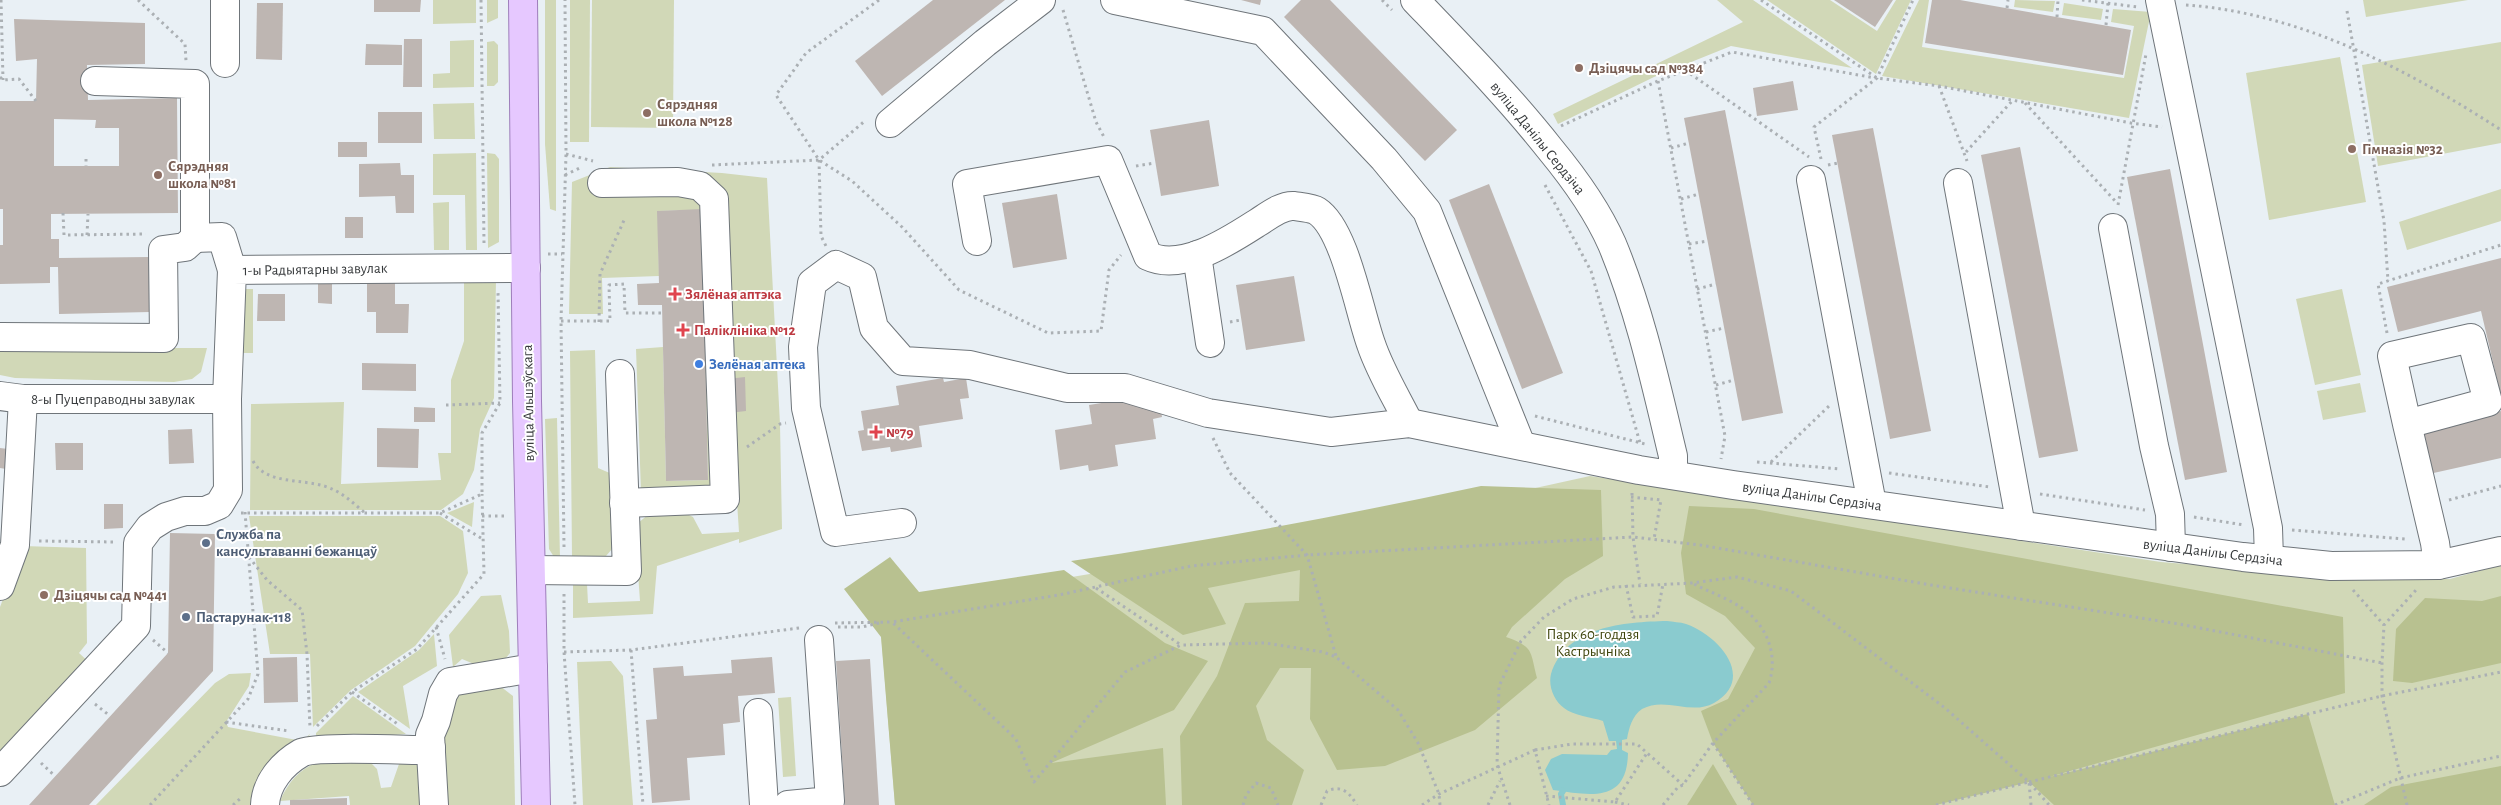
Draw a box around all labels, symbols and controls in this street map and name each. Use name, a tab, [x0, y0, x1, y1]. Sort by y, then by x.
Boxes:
place label: Дзіцячы сад №384	[1589, 61, 1704, 76]
marker: Дзіцячы сад №384	[1573, 62, 1585, 74]
street label: вуліца Данілы Сердзіча	[1488, 79, 1588, 198]
place label: Сярэдняя школа №128	[657, 97, 733, 129]
marker: Сярэдняя школа №128	[641, 107, 653, 119]
place label: Гімназія №32	[2362, 142, 2443, 157]
marker: Гімназія №32	[2346, 143, 2358, 155]
place label: Сярэдняя школа №81	[168, 159, 237, 191]
marker: Сярэдняя школа №81	[152, 169, 164, 181]
street label: 1-ы Радыятарны завулак	[242, 261, 388, 278]
place label: Зялёная аптэка	[685, 287, 782, 302]
marker: Зялёная аптэка	[669, 288, 681, 300]
marker: Паліклініка №12	[676, 323, 690, 337]
place label: Паліклініка №12	[694, 323, 796, 338]
street label: вуліца Альшэўскага	[520, 344, 537, 462]
place label: Зелёная аптека	[709, 357, 806, 372]
marker: Зелёная аптека	[693, 358, 705, 370]
street label: 8-ы Пуцеправодны завулак	[31, 392, 195, 407]
place label: №79	[886, 425, 913, 440]
marker: №79	[870, 426, 882, 438]
street label: вуліца Данілы Сердзіча	[1741, 479, 1883, 514]
place label: Служба па кансультаванні бежанцаў	[216, 527, 377, 559]
street label: вуліца Данілы Сердзіча	[2142, 536, 2284, 569]
marker: Служба па кансультаванні бежанцаў	[200, 537, 212, 549]
place label: Дзіцячы сад №441	[54, 588, 167, 603]
marker: Дзіцячы сад №441	[38, 589, 50, 601]
place label: Пастарунак-118	[196, 610, 291, 625]
marker: Пастарунак-118	[180, 611, 192, 623]
park label: Парк 60-годдзя Кастрычніка	[1547, 627, 1639, 659]

